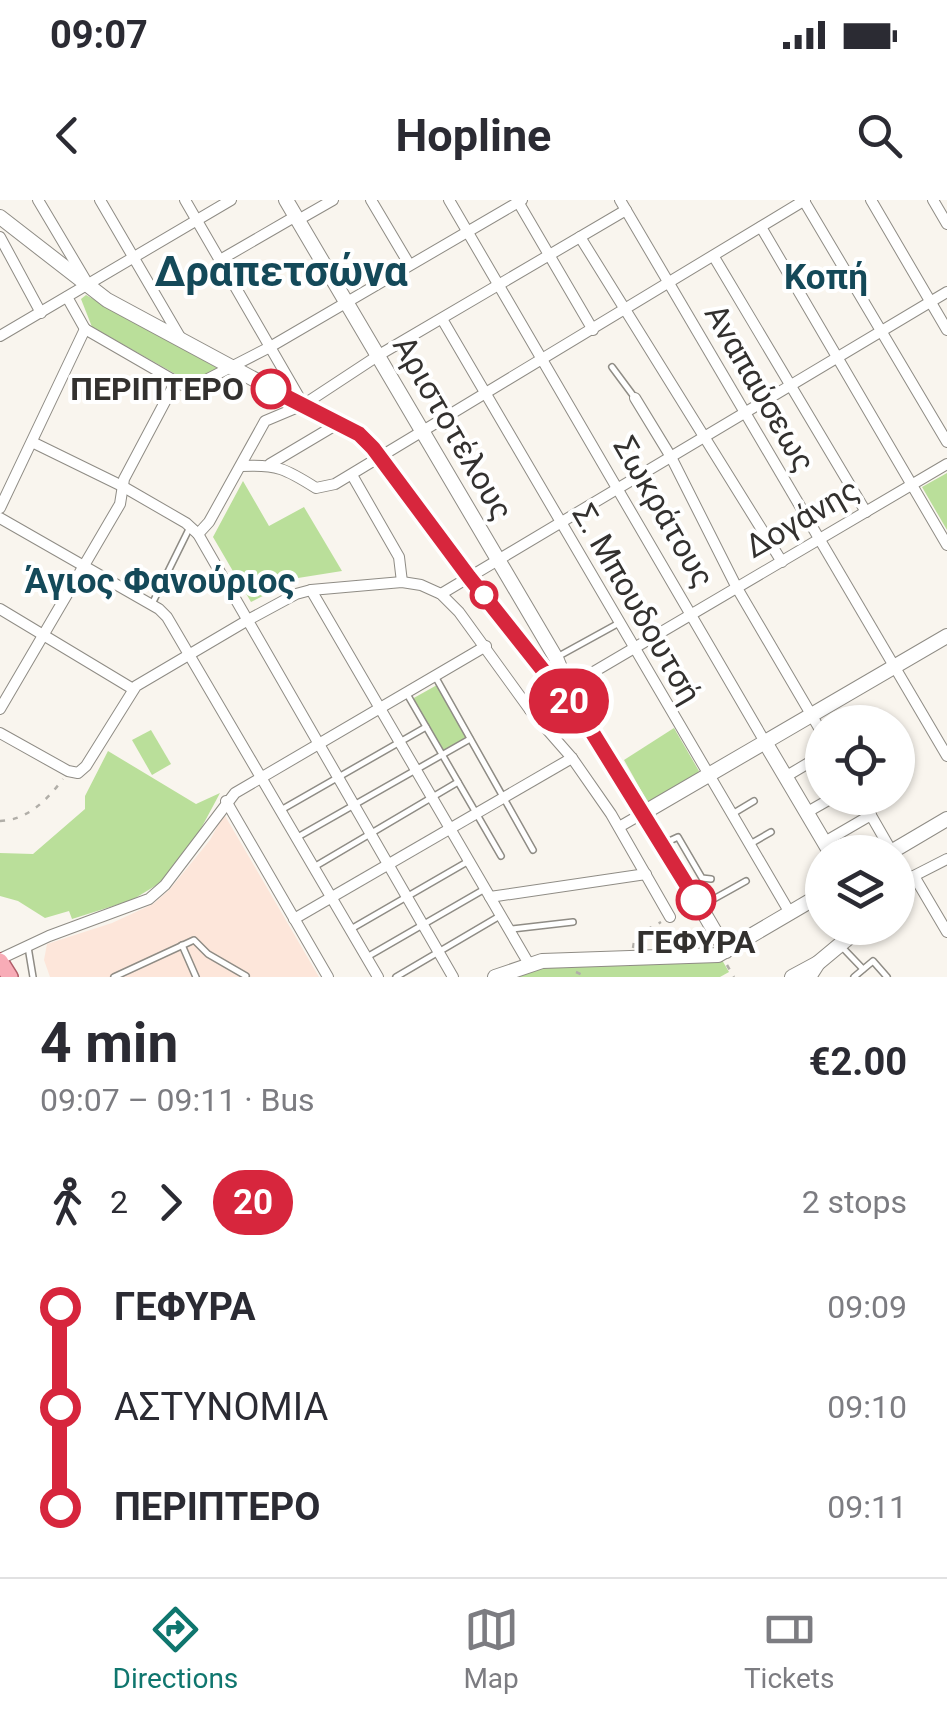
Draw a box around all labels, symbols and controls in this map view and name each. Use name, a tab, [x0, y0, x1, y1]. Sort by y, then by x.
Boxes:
text: 09:07	[50, 13, 148, 57]
icon: back	[40, 108, 95, 163]
icon: search	[852, 108, 907, 163]
text: Hopline	[396, 109, 551, 162]
district label: Δραπετσώνα	[154, 247, 408, 296]
district label: Κοπή	[784, 257, 868, 298]
street label: Αναπαύσεως	[697, 297, 823, 479]
street label: Αριστοτέλους	[385, 329, 521, 527]
place label: ΠΕΡΙΠΤΕΡΟ	[70, 370, 244, 408]
marker: ΠΕΡΙΠΤΕΡΟ	[252, 370, 290, 408]
street label: Σωκράτους	[606, 430, 722, 594]
street label: Δογάνης	[738, 470, 866, 566]
street label: Σ. Μπουδουτσή	[565, 498, 709, 710]
district label: Άγιος Φανούριος	[25, 561, 296, 602]
unlabelled marker	[471, 582, 497, 608]
line badge: 20	[524, 668, 614, 734]
text: 20	[549, 681, 589, 722]
map controls	[805, 705, 915, 945]
button: locate	[805, 705, 915, 815]
button: layers	[805, 835, 915, 945]
marker: ΓΕΦΥΡΑ	[677, 881, 715, 919]
place label: ΓΕΦΥΡΑ	[636, 923, 756, 961]
text: 4 min	[40, 1011, 178, 1075]
text: €2.00	[809, 1040, 907, 1084]
text: 09:07 – 09:11 · Bus	[40, 1081, 315, 1119]
icon: walk	[40, 1175, 95, 1230]
icon: forward	[143, 1175, 198, 1230]
text: 20	[233, 1182, 273, 1223]
text: 2	[110, 1183, 128, 1221]
text: 2 stops	[802, 1183, 907, 1221]
text: ΓΕΦΥΡΑ	[114, 1285, 256, 1329]
text: 09:09	[827, 1288, 907, 1326]
text: ΑΣΤΥΝΟΜΙΑ	[114, 1385, 328, 1429]
text: 09:10	[827, 1388, 907, 1426]
text: ΠΕΡΙΠΤΕΡΟ	[114, 1485, 320, 1529]
text: 09:11	[827, 1488, 907, 1526]
tab: Directions	[113, 1602, 238, 1695]
tab: Map	[463, 1602, 519, 1695]
tab: Tickets	[744, 1602, 834, 1695]

